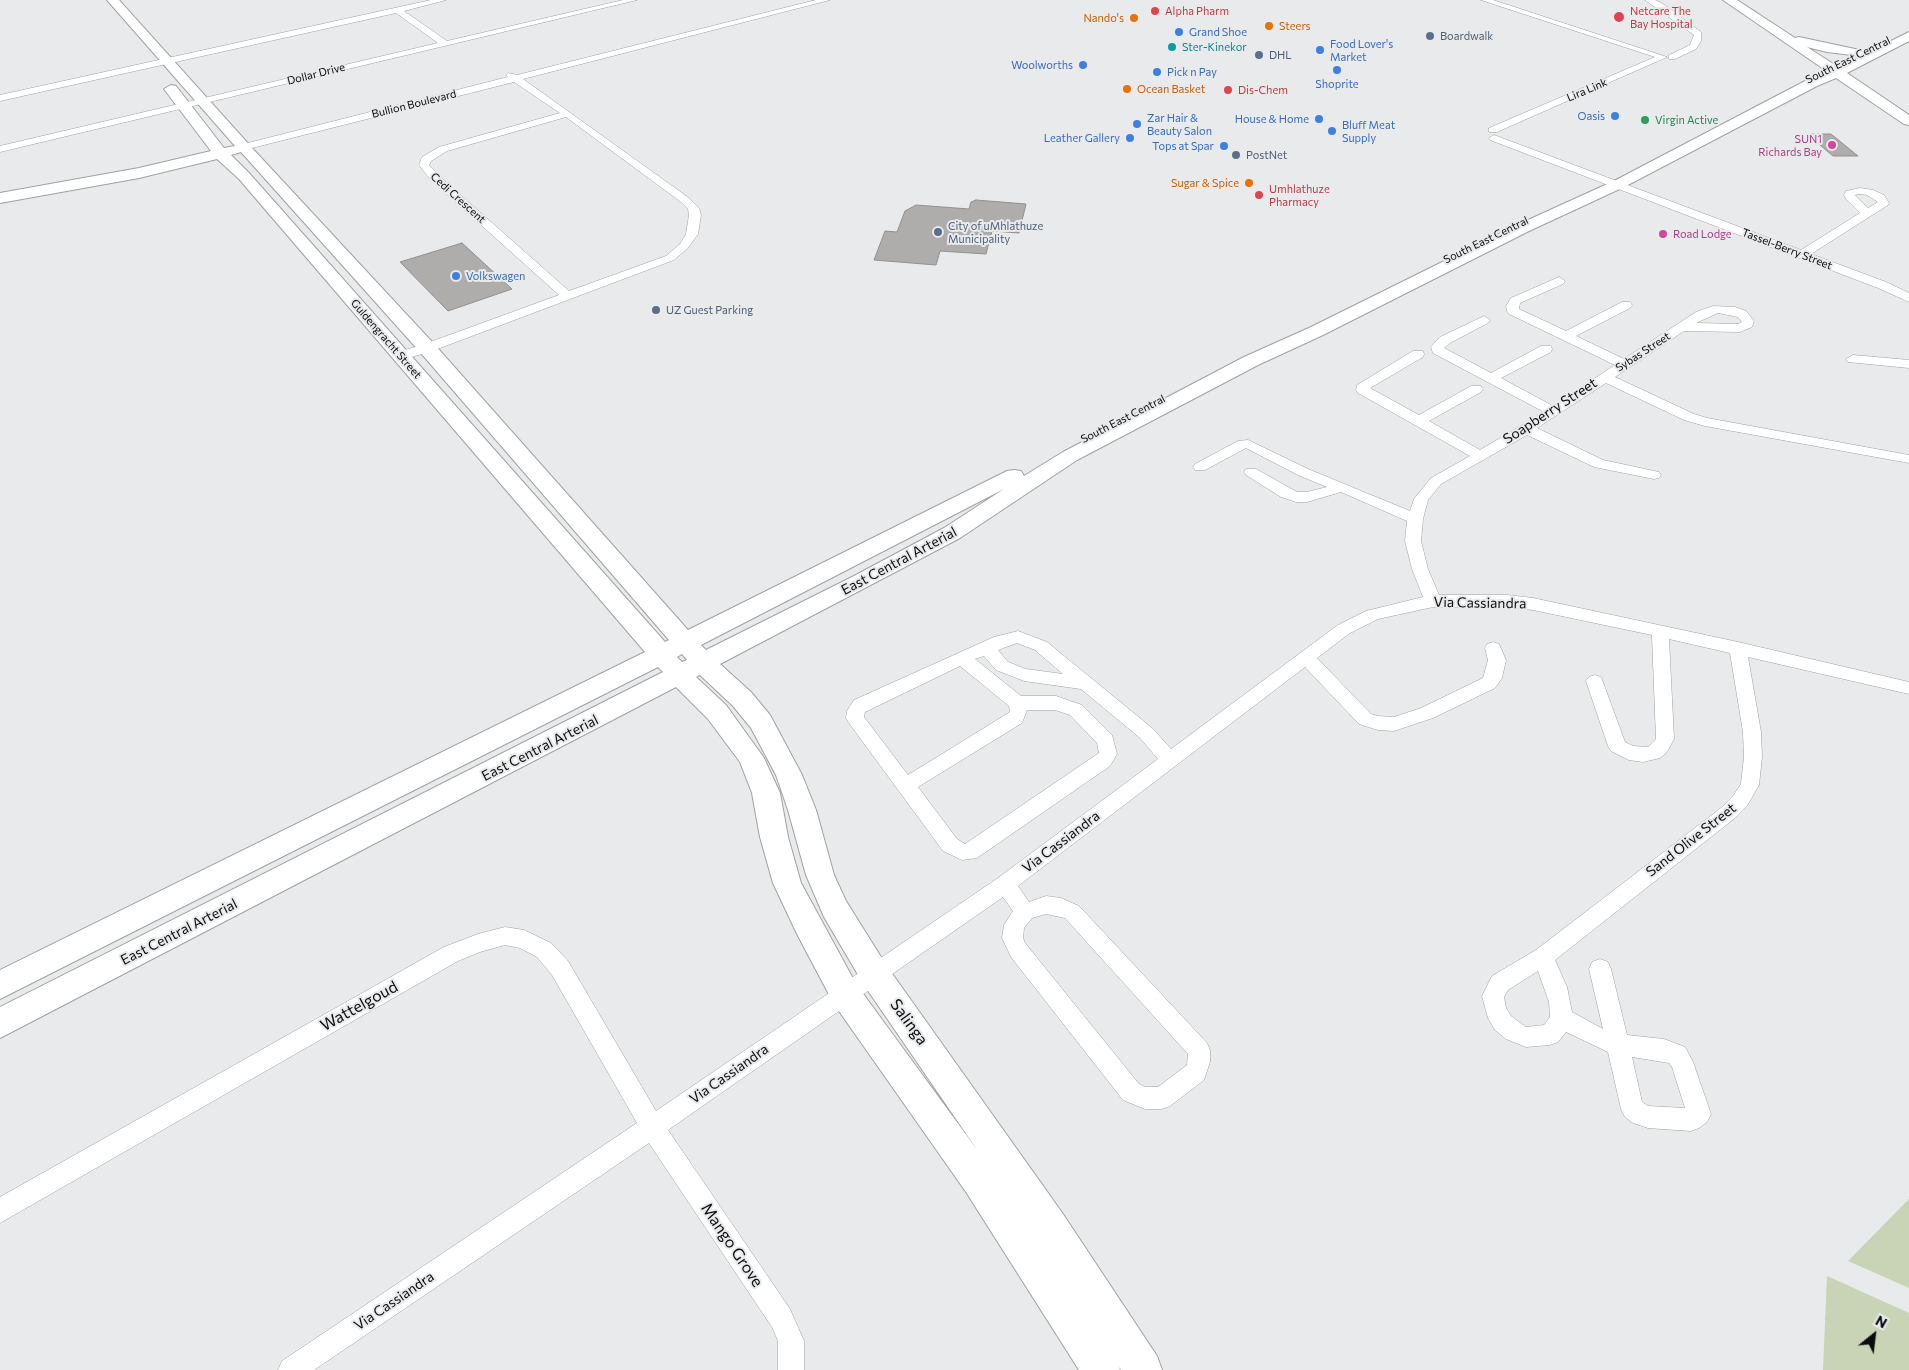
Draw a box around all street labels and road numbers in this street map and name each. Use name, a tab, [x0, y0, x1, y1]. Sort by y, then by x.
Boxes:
street label: South East Central	[1803, 34, 1893, 86]
street label: Dollar Drive	[286, 60, 346, 88]
street label: Lira Link	[1565, 76, 1609, 104]
street label: Bullion Boulevard	[370, 87, 458, 121]
street label: Cedi Crescent	[428, 170, 488, 226]
street label: South East Central	[1441, 214, 1531, 266]
street label: Tassel-Berry Street	[1740, 226, 1834, 272]
street label: Guldengracht Street	[348, 297, 424, 381]
street label: Sybas Street	[1613, 329, 1673, 375]
street label: Soapberry Street	[1500, 374, 1600, 448]
street label: South East Central	[1079, 392, 1167, 446]
street label: East Central Arterial	[838, 523, 960, 599]
street label: Via Cassiandra	[1434, 594, 1526, 612]
street label: East Central Arterial	[479, 711, 601, 785]
street label: Sand Olive Street	[1643, 800, 1739, 880]
street label: Via Cassiandra	[1019, 807, 1103, 877]
street label: East Central Arterial	[118, 895, 240, 969]
street label: Wattelgoud	[317, 977, 401, 1035]
street label: Salinga	[886, 995, 932, 1049]
street label: Via Cassiandra	[686, 1041, 772, 1107]
street label: Mango Grove	[697, 1199, 767, 1291]
street label: Via Cassiandra	[351, 1268, 437, 1334]

